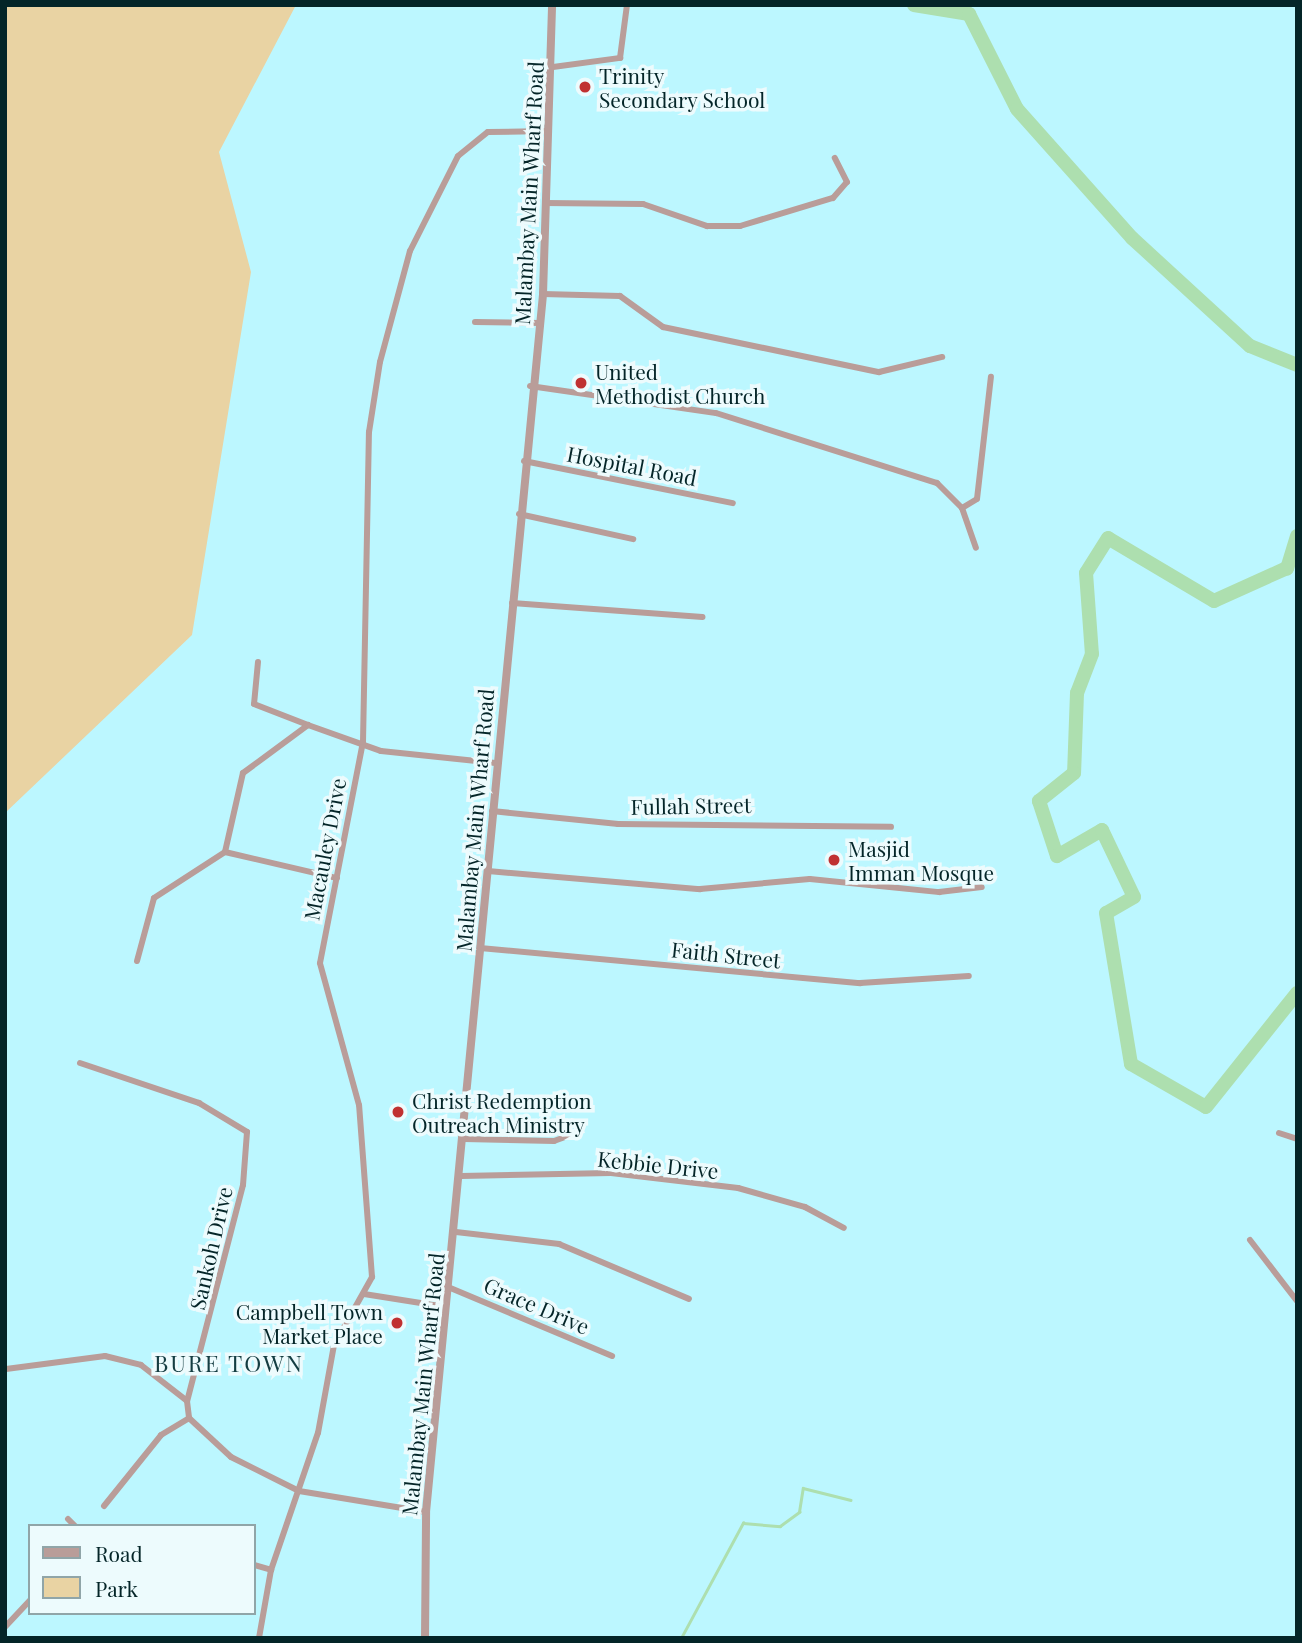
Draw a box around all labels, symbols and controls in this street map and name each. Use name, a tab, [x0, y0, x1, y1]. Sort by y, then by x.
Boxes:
street label: Malambay Main Wharf Road	[508, 60, 548, 326]
place label: Trinity Secondary School	[599, 62, 766, 112]
marker: Trinity Secondary School	[577, 79, 593, 95]
place label: United Methodist Church	[595, 358, 766, 408]
marker: United Methodist Church	[573, 375, 589, 391]
street label: Hospital Road	[565, 440, 699, 490]
street label: Malambay Main Wharf Road	[450, 687, 498, 953]
street label: Macauley Drive	[298, 775, 350, 923]
street label: Fullah Street	[630, 791, 752, 819]
place label: Masjid Imman Mosque	[848, 835, 994, 885]
marker: Masjid Imman Mosque	[826, 852, 842, 868]
street label: Faith Street	[670, 936, 782, 972]
place label: Christ Redemption Outreach Ministry	[412, 1087, 592, 1137]
marker: Christ Redemption Outreach Ministry	[390, 1104, 406, 1120]
street label: Kebbie Drive	[596, 1145, 720, 1183]
street label: Sankoh Drive	[184, 1184, 236, 1312]
street label: Malambay Main Wharf Road	[396, 1251, 448, 1517]
street label: Grace Drive	[481, 1272, 593, 1338]
place label: Campbell Town Market Place	[235, 1298, 383, 1348]
marker: Campbell Town Market Place	[389, 1315, 405, 1331]
district label: BURE TOWN	[155, 1349, 303, 1377]
legend	[28, 1524, 256, 1615]
text: Road	[95, 1539, 143, 1567]
text: Park	[95, 1574, 138, 1602]

